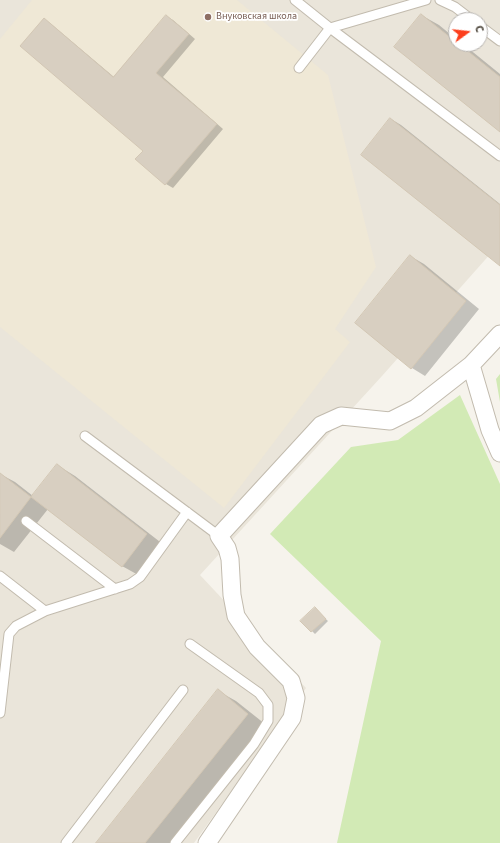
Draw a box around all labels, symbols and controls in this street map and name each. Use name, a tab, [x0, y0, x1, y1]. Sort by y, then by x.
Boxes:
place label: Внуковская школа	[216, 11, 297, 23]
marker: Внуковская школа	[203, 12, 213, 22]
north arrow	[448, 12, 488, 52]
text: С	[471, 24, 487, 34]

